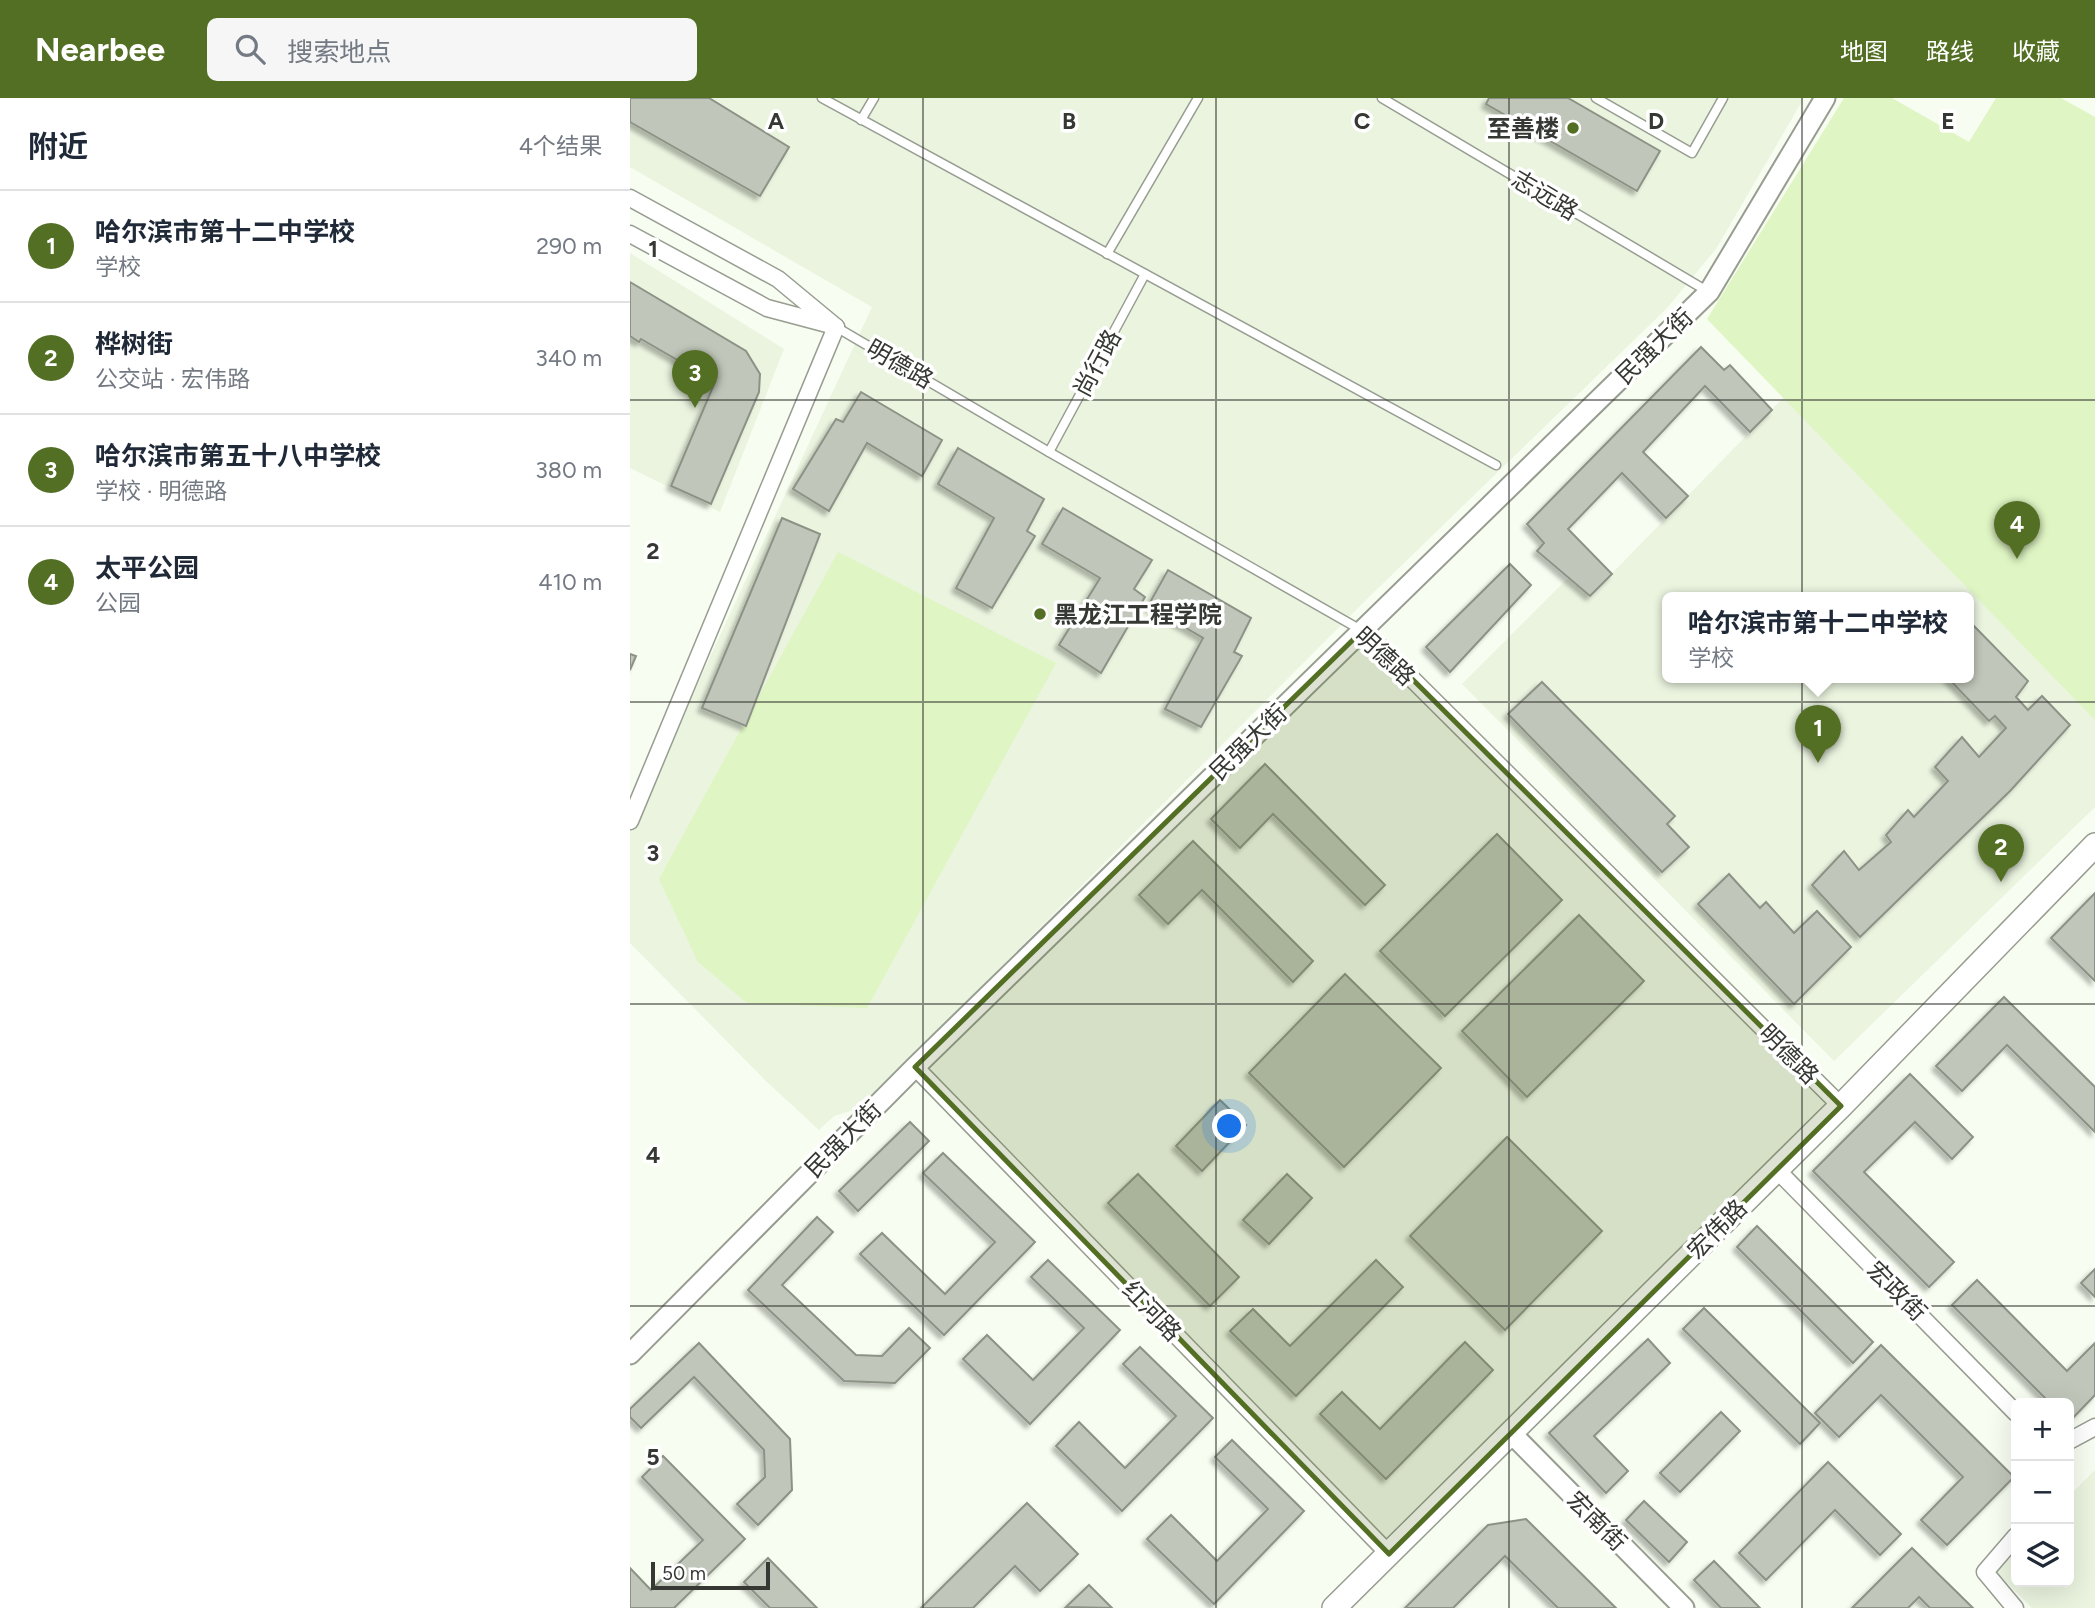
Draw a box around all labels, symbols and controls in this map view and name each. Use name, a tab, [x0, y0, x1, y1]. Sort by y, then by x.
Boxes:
search box	[207, 18, 697, 81]
text: Nearbee	[35, 30, 165, 69]
icon: search	[231, 30, 269, 68]
text: 搜索地点	[287, 36, 391, 68]
text: 地图	[1840, 37, 1888, 66]
text: 路线	[1926, 37, 1974, 66]
text: 收藏	[2012, 37, 2060, 66]
text: A	[768, 107, 785, 135]
text: B	[1062, 107, 1076, 135]
text: C	[1354, 107, 1371, 135]
text: D	[1648, 107, 1664, 135]
text: E	[1941, 107, 1955, 135]
place label: 至善楼	[1487, 114, 1559, 143]
marker: 至善楼	[1565, 120, 1581, 136]
text: 附近	[28, 128, 88, 165]
text: 4个结果	[519, 132, 602, 160]
street label: 志远路	[1507, 164, 1583, 226]
text: 哈尔滨市第十二中学校	[95, 216, 355, 248]
text: 1	[46, 232, 56, 260]
text: 290 m	[536, 232, 602, 260]
text: 1	[648, 235, 658, 263]
text: 学校	[95, 253, 141, 281]
street label: 民强大街	[1609, 302, 1699, 390]
street label: 尚行路	[1067, 324, 1127, 402]
text: 桦树街	[95, 328, 173, 360]
street label: 明德路	[862, 333, 938, 395]
text: 2	[44, 344, 58, 372]
text: 340 m	[535, 344, 602, 372]
pin: 3	[672, 350, 718, 408]
text: 公交站 · 宏伟路	[95, 365, 250, 393]
text: 哈尔滨市第五十八中学校	[95, 440, 381, 472]
text: 3	[45, 456, 57, 484]
text: 380 m	[535, 456, 602, 484]
text: 学校 · 明德路	[95, 477, 227, 505]
pin: 4	[1994, 501, 2040, 559]
text: 2	[646, 537, 660, 565]
text: 太平公园	[95, 552, 199, 584]
text: 4	[44, 568, 58, 596]
text: 410 m	[538, 568, 602, 596]
text: 公园	[95, 589, 141, 617]
popup	[1662, 592, 1974, 683]
place label: 黑龙江工程学院	[1054, 600, 1222, 629]
marker: 黑龙江工程学院	[1032, 606, 1048, 622]
text: 哈尔滨市第十二中学校	[1688, 607, 1948, 639]
street label: 明德路	[1349, 621, 1421, 691]
text: 学校	[1688, 644, 1734, 672]
street label: 民强大街	[1203, 698, 1293, 786]
pin: 1	[1795, 705, 1841, 763]
pin: 2	[1978, 824, 2024, 882]
text: 3	[647, 839, 659, 867]
street label: 明德路	[1753, 1018, 1825, 1090]
street label: 民强大街	[799, 1095, 887, 1183]
your location	[1212, 1109, 1246, 1143]
text: 4	[646, 1141, 660, 1169]
street label: 宏伟路	[1681, 1193, 1753, 1265]
street label: 宏政街	[1861, 1255, 1933, 1327]
street label: 红河路	[1117, 1275, 1187, 1347]
map controls	[2011, 1398, 2074, 1587]
button: +	[2011, 1398, 2074, 1461]
text: 5	[646, 1443, 660, 1471]
button: −	[2011, 1461, 2074, 1524]
street label: 宏南街	[1561, 1485, 1633, 1557]
button: layers	[2011, 1524, 2074, 1587]
scale bar	[651, 1559, 770, 1591]
text: 50 m	[662, 1562, 706, 1585]

